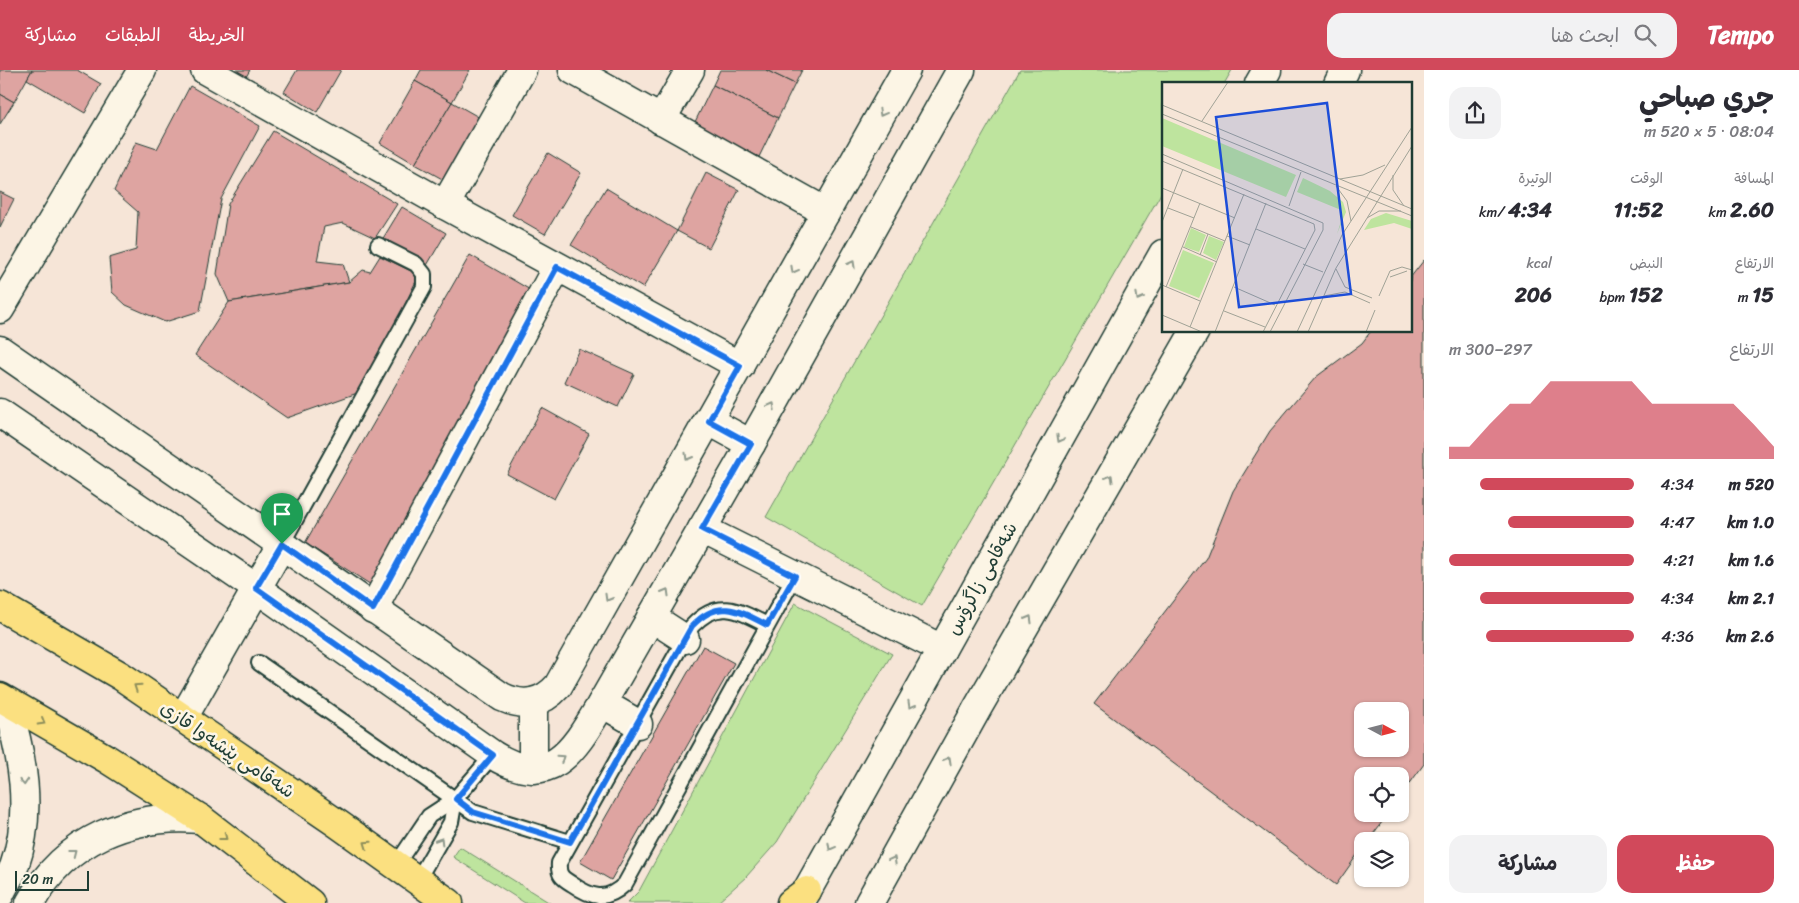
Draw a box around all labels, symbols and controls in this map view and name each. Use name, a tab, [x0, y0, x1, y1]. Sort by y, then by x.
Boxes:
search box	[1327, 13, 1677, 58]
text: Tempo	[1707, 14, 1774, 56]
text: مشاركة	[25, 19, 77, 51]
text: الطبقات	[105, 19, 161, 51]
text: الخريطة	[189, 19, 245, 51]
text: ابحث هنا	[1551, 19, 1619, 52]
icon: search	[1631, 21, 1659, 49]
text: جري صباحي	[1639, 73, 1774, 122]
inset map	[1162, 82, 1412, 332]
button: share	[1449, 87, 1501, 139]
one-way arrow	[878, 107, 888, 116]
text: 08:04 · 5 × 520 m	[1644, 117, 1774, 146]
text: الوتيرة	[1518, 166, 1552, 191]
text: الوقت	[1630, 166, 1663, 191]
text: المسافة	[1734, 166, 1774, 191]
text: 4:34	[1508, 191, 1552, 229]
text: 11:52	[1614, 191, 1663, 229]
text: 2.60	[1730, 191, 1774, 229]
text: /km	[1479, 200, 1508, 225]
text: km	[1709, 200, 1730, 225]
text: kcal	[1527, 251, 1552, 276]
text: النبض	[1630, 251, 1663, 276]
text: الارتفاع	[1735, 251, 1774, 276]
one-way arrow	[846, 260, 856, 269]
one-way arrow	[790, 264, 800, 273]
text: 206	[1515, 276, 1552, 314]
text: 152	[1629, 276, 1663, 314]
text: 15	[1752, 276, 1774, 314]
text: bpm	[1600, 285, 1629, 310]
text: m	[1738, 285, 1752, 310]
one-way arrow	[1135, 291, 1145, 300]
text: 297–300 m	[1449, 335, 1532, 364]
text: الارتفاع	[1729, 335, 1774, 364]
one-way arrow	[766, 402, 776, 411]
one-way arrow	[1056, 433, 1066, 442]
one-way arrow	[685, 452, 695, 461]
text: 4:34	[1660, 470, 1694, 499]
text: 520 m	[1728, 470, 1774, 499]
one-way arrow	[1104, 475, 1114, 484]
pin	[261, 493, 303, 544]
icon: arrive	[268, 500, 296, 528]
text: 4:47	[1660, 508, 1694, 537]
text: 1.0 km	[1727, 508, 1774, 537]
street label: شەقامی زاگرۆس	[937, 515, 1026, 641]
text: 4:21	[1663, 546, 1694, 575]
text: 1.6 km	[1728, 546, 1774, 575]
text: 4:34	[1660, 584, 1694, 613]
text: 2.1 km	[1728, 584, 1774, 613]
one-way arrow	[659, 589, 669, 598]
one-way arrow	[604, 593, 614, 602]
one-way arrow	[1023, 615, 1033, 624]
text: 4:36	[1661, 622, 1694, 651]
text: 2.6 km	[1726, 622, 1774, 651]
one-way arrow	[133, 684, 143, 693]
street label: شەقامی پێشەوا قازی	[153, 692, 302, 807]
one-way arrow	[907, 699, 917, 708]
north arrow	[1354, 702, 1409, 758]
map controls	[1354, 702, 1409, 887]
one-way arrow	[37, 715, 46, 725]
one-way arrow	[555, 755, 564, 764]
one-way arrow	[942, 756, 952, 765]
button: locate	[1354, 767, 1409, 822]
one-way arrow	[18, 779, 29, 787]
one-way arrow	[218, 831, 227, 839]
button: layers	[1354, 832, 1409, 887]
button: مشاركة	[1449, 835, 1607, 893]
button: حفظ	[1617, 835, 1774, 893]
one-way arrow	[433, 837, 443, 846]
one-way arrow	[363, 841, 372, 850]
one-way arrow	[828, 841, 838, 850]
one-way arrow	[67, 851, 76, 859]
one-way arrow	[887, 857, 897, 866]
text: 20 m	[22, 867, 53, 892]
scale bar	[15, 868, 89, 891]

